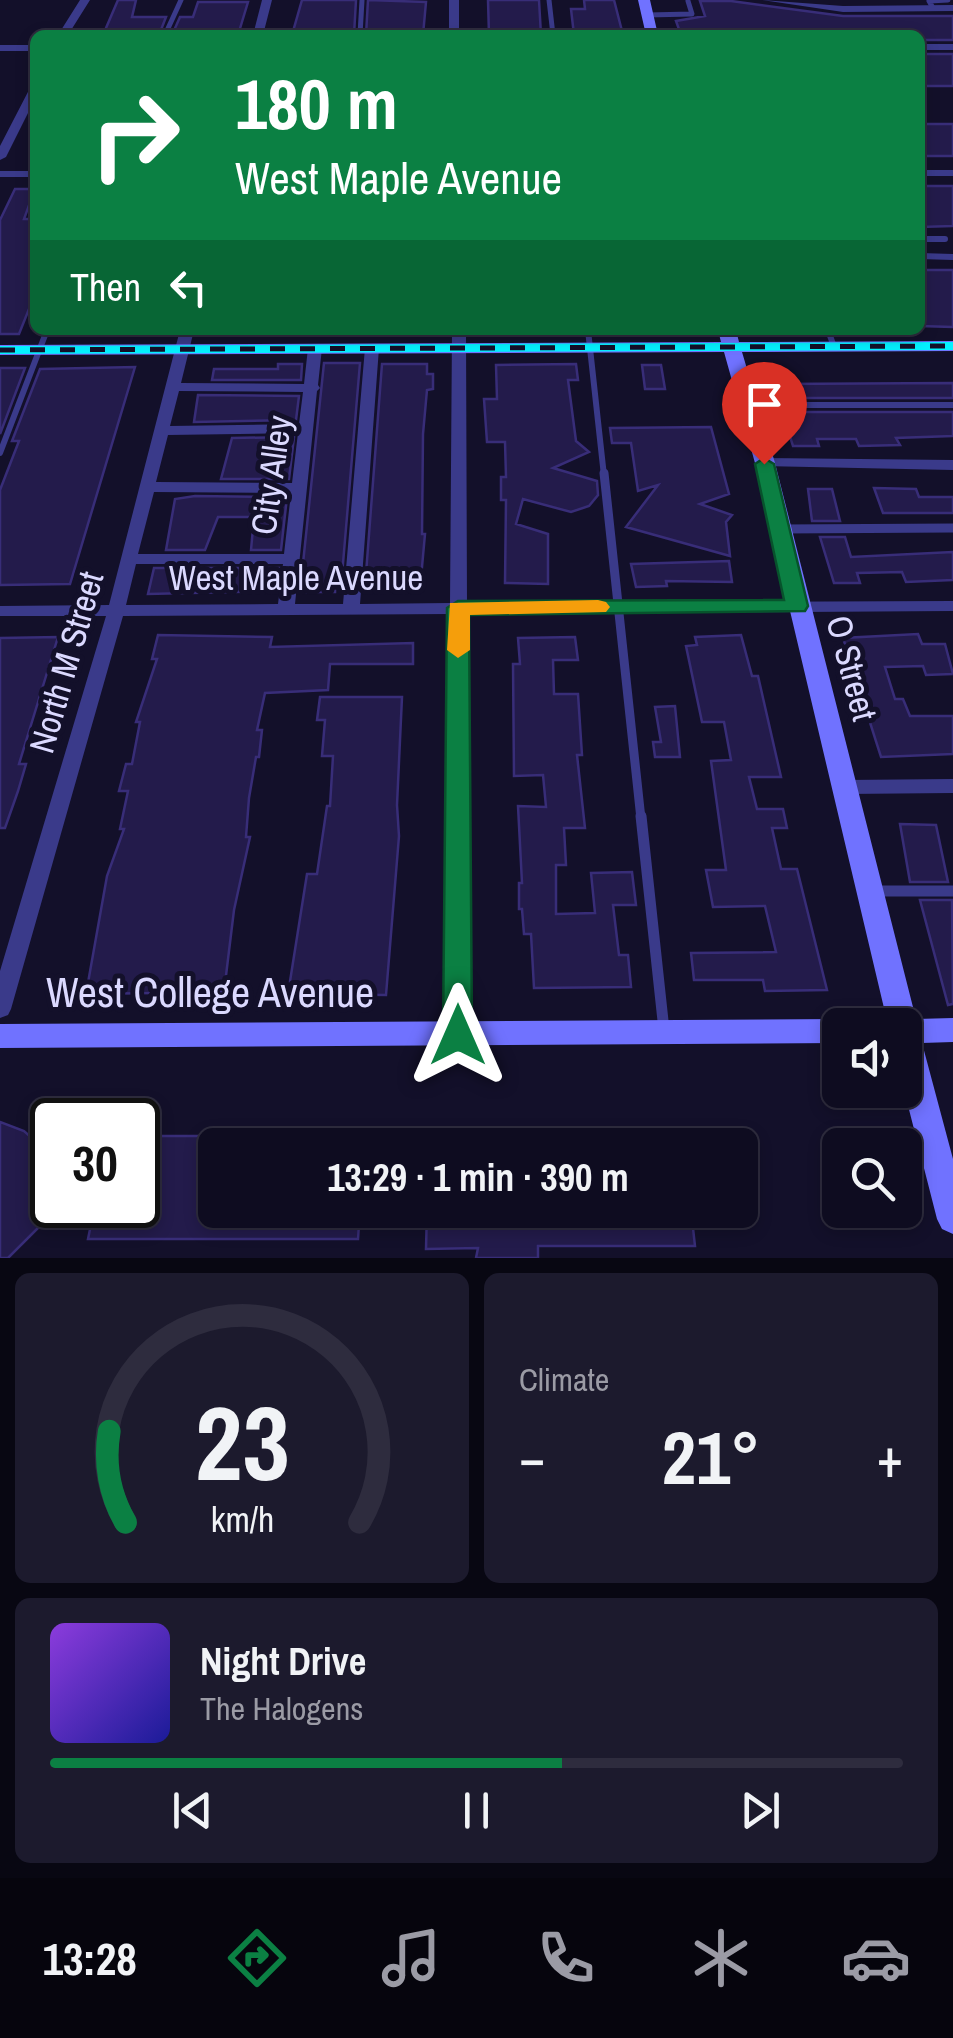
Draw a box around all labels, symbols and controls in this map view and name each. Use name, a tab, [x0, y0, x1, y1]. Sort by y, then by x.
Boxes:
text: 180 m	[235, 57, 398, 151]
icon: right	[70, 70, 200, 200]
text: West Maple Avenue	[235, 147, 562, 208]
icon: left	[161, 260, 216, 315]
text: Then	[70, 262, 141, 313]
pin	[722, 362, 807, 465]
icon: arrive	[737, 377, 792, 432]
street label: City Alley	[239, 412, 303, 538]
street label: West Maple Avenue	[169, 554, 423, 601]
street label: North M Street	[18, 566, 114, 758]
street label: O Street	[815, 610, 889, 726]
street label: West College Avenue	[46, 964, 374, 1020]
position arrow	[406, 983, 510, 1087]
map controls	[822, 1008, 922, 1228]
button: sound	[822, 1008, 922, 1108]
speed limit sign: 30	[30, 1098, 160, 1228]
button: search	[822, 1128, 922, 1228]
text: 13:29 · 1 min · 390 m	[327, 1152, 629, 1203]
text: Climate	[519, 1358, 609, 1401]
text: 23	[195, 1372, 289, 1512]
text: 21°	[662, 1406, 760, 1507]
text: −	[519, 1420, 545, 1494]
text: +	[877, 1420, 903, 1494]
text: km/h	[210, 1495, 274, 1543]
text: Night Drive	[200, 1636, 366, 1687]
text: The Halogens	[200, 1687, 363, 1730]
icon: previous	[165, 1783, 220, 1838]
icon: pause	[449, 1783, 504, 1838]
icon: next	[733, 1783, 788, 1838]
icon: directions	[222, 1923, 292, 1993]
icon: music	[376, 1923, 446, 1993]
icon: phone	[531, 1923, 601, 1993]
icon: climate	[686, 1923, 756, 1993]
icon: car	[841, 1923, 911, 1993]
text: 13:28	[42, 1928, 137, 1989]

